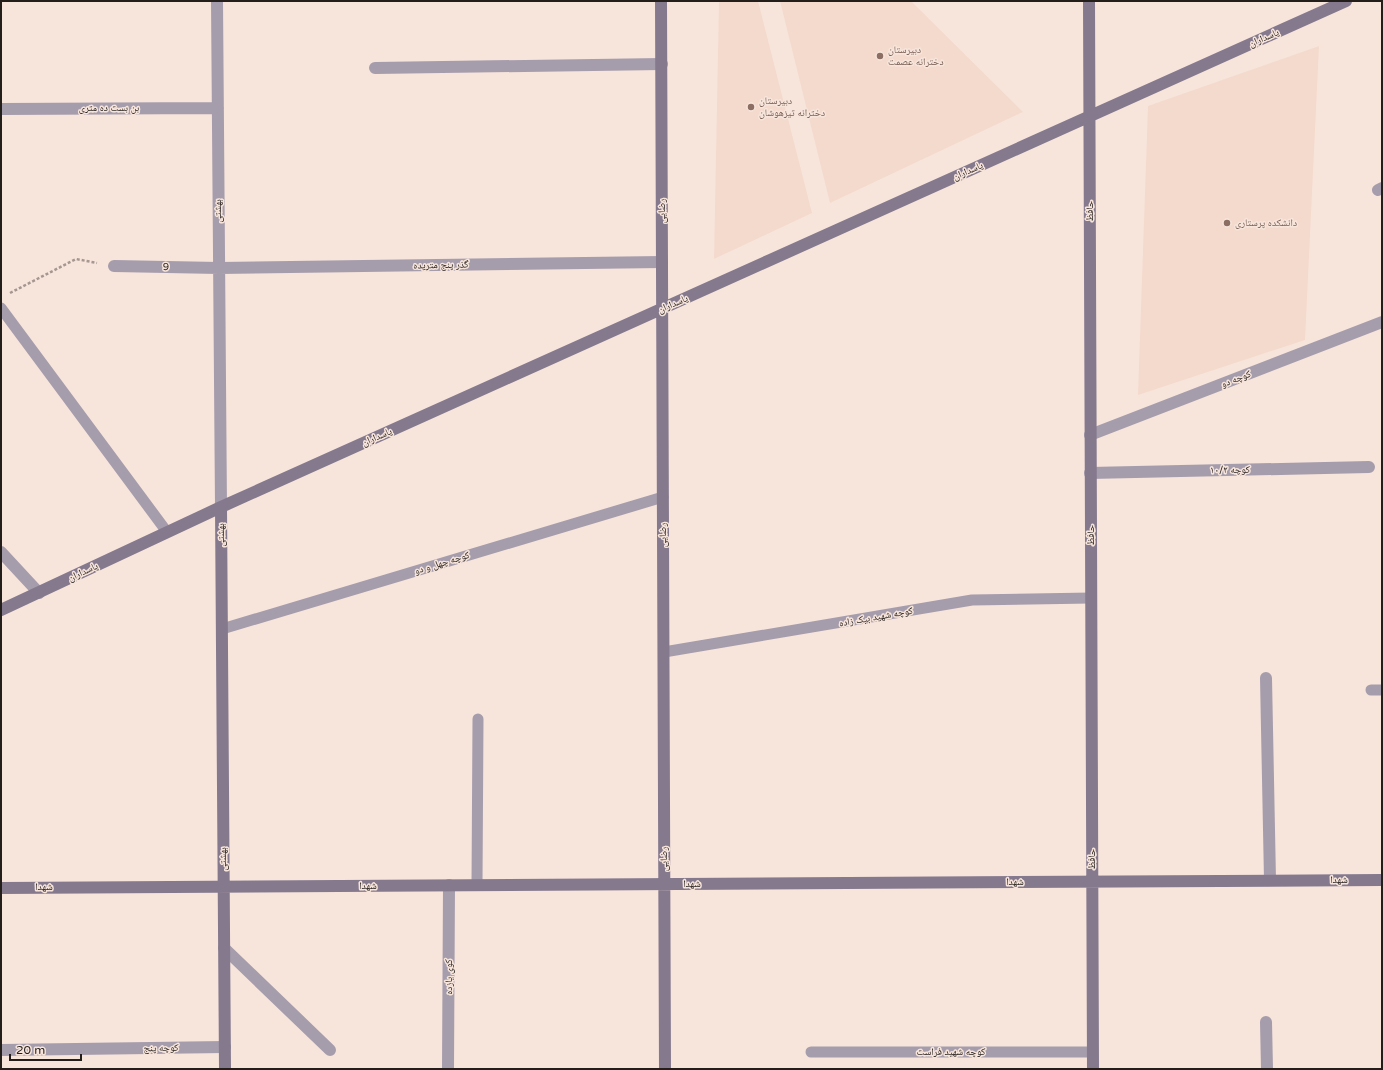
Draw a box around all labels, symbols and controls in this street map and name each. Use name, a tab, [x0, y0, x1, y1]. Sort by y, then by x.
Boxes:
street label: پاسداران	[1247, 26, 1281, 50]
place label: دبیرستان دخترانه عصمت	[888, 44, 944, 68]
marker: دبیرستان دخترانه عصمت	[875, 51, 885, 61]
place label: دبیرستان دخترانه تیزهوشان	[759, 95, 825, 119]
street label: بن بست ده متری	[79, 102, 140, 114]
marker: دبیرستان دخترانه تیزهوشان	[746, 102, 756, 112]
street label: پاسداران	[951, 159, 985, 183]
street label: بهشتی	[212, 199, 224, 223]
street label: رضایی	[656, 199, 668, 223]
street label: حافظ	[1084, 200, 1096, 221]
place label: دانشکده پرستاری	[1235, 217, 1297, 229]
marker: دانشکده پرستاری	[1222, 218, 1232, 228]
street label: گذر پنج متریده	[413, 259, 469, 272]
street label: 9	[163, 261, 169, 273]
street label: پاسداران	[656, 292, 690, 316]
street label: کوچه دو	[1219, 368, 1253, 390]
street label: پاسداران	[360, 425, 394, 449]
street label: کوچه ۱۰/۲	[1210, 464, 1250, 476]
street label: بهشتی	[215, 523, 227, 547]
street label: رضایی	[657, 523, 669, 547]
street label: حافظ	[1085, 524, 1097, 545]
street label: کوچه چهل و دو	[413, 549, 471, 577]
street label: پاسداران	[66, 560, 100, 584]
street label: کوچه شهید بیک زاده	[838, 605, 914, 629]
street label: بهشتی	[217, 847, 229, 871]
street label: رضایی	[658, 847, 670, 871]
street label: حافظ	[1086, 848, 1098, 869]
street label: شهدا	[1330, 874, 1348, 886]
street label: شهدا	[1006, 876, 1024, 888]
street label: شهدا	[683, 878, 701, 890]
street label: شهدا	[359, 880, 377, 892]
street label: شهدا	[35, 881, 53, 893]
street label: کوی یازده	[443, 959, 455, 995]
scale bar	[10, 1036, 81, 1062]
street label: کوچه پنج	[143, 1042, 179, 1054]
text: 20 m	[16, 1043, 45, 1057]
street label: کوچه شهید فراست	[916, 1046, 986, 1058]

